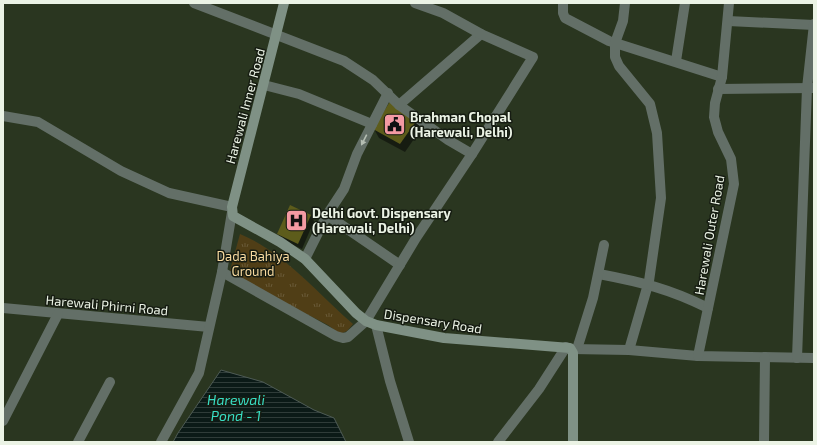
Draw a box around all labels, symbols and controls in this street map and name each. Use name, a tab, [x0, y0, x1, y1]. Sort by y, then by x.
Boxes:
street label: Harewali Inner Road	[222, 46, 268, 166]
place label: Brahman Chopal (Harewali, Delhi)	[410, 109, 513, 140]
public building icon: Brahman Chopal (Harewali, Delhi)	[382, 111, 408, 137]
one-way arrow	[361, 134, 367, 146]
street label: Harewali Outer Road	[691, 174, 727, 296]
place label: Delhi Govt. Dispensary (Harewali, Delhi)	[312, 205, 452, 236]
hospital icon: Delhi Govt. Dispensary (Harewali, Delhi)	[283, 207, 309, 233]
park label: Dada Bahiya Ground	[216, 248, 290, 279]
street label: Harewali Phirni Road	[45, 292, 169, 318]
street label: Dispensary Road	[383, 305, 483, 337]
water label: Harewali Pond - 1	[207, 391, 265, 424]

